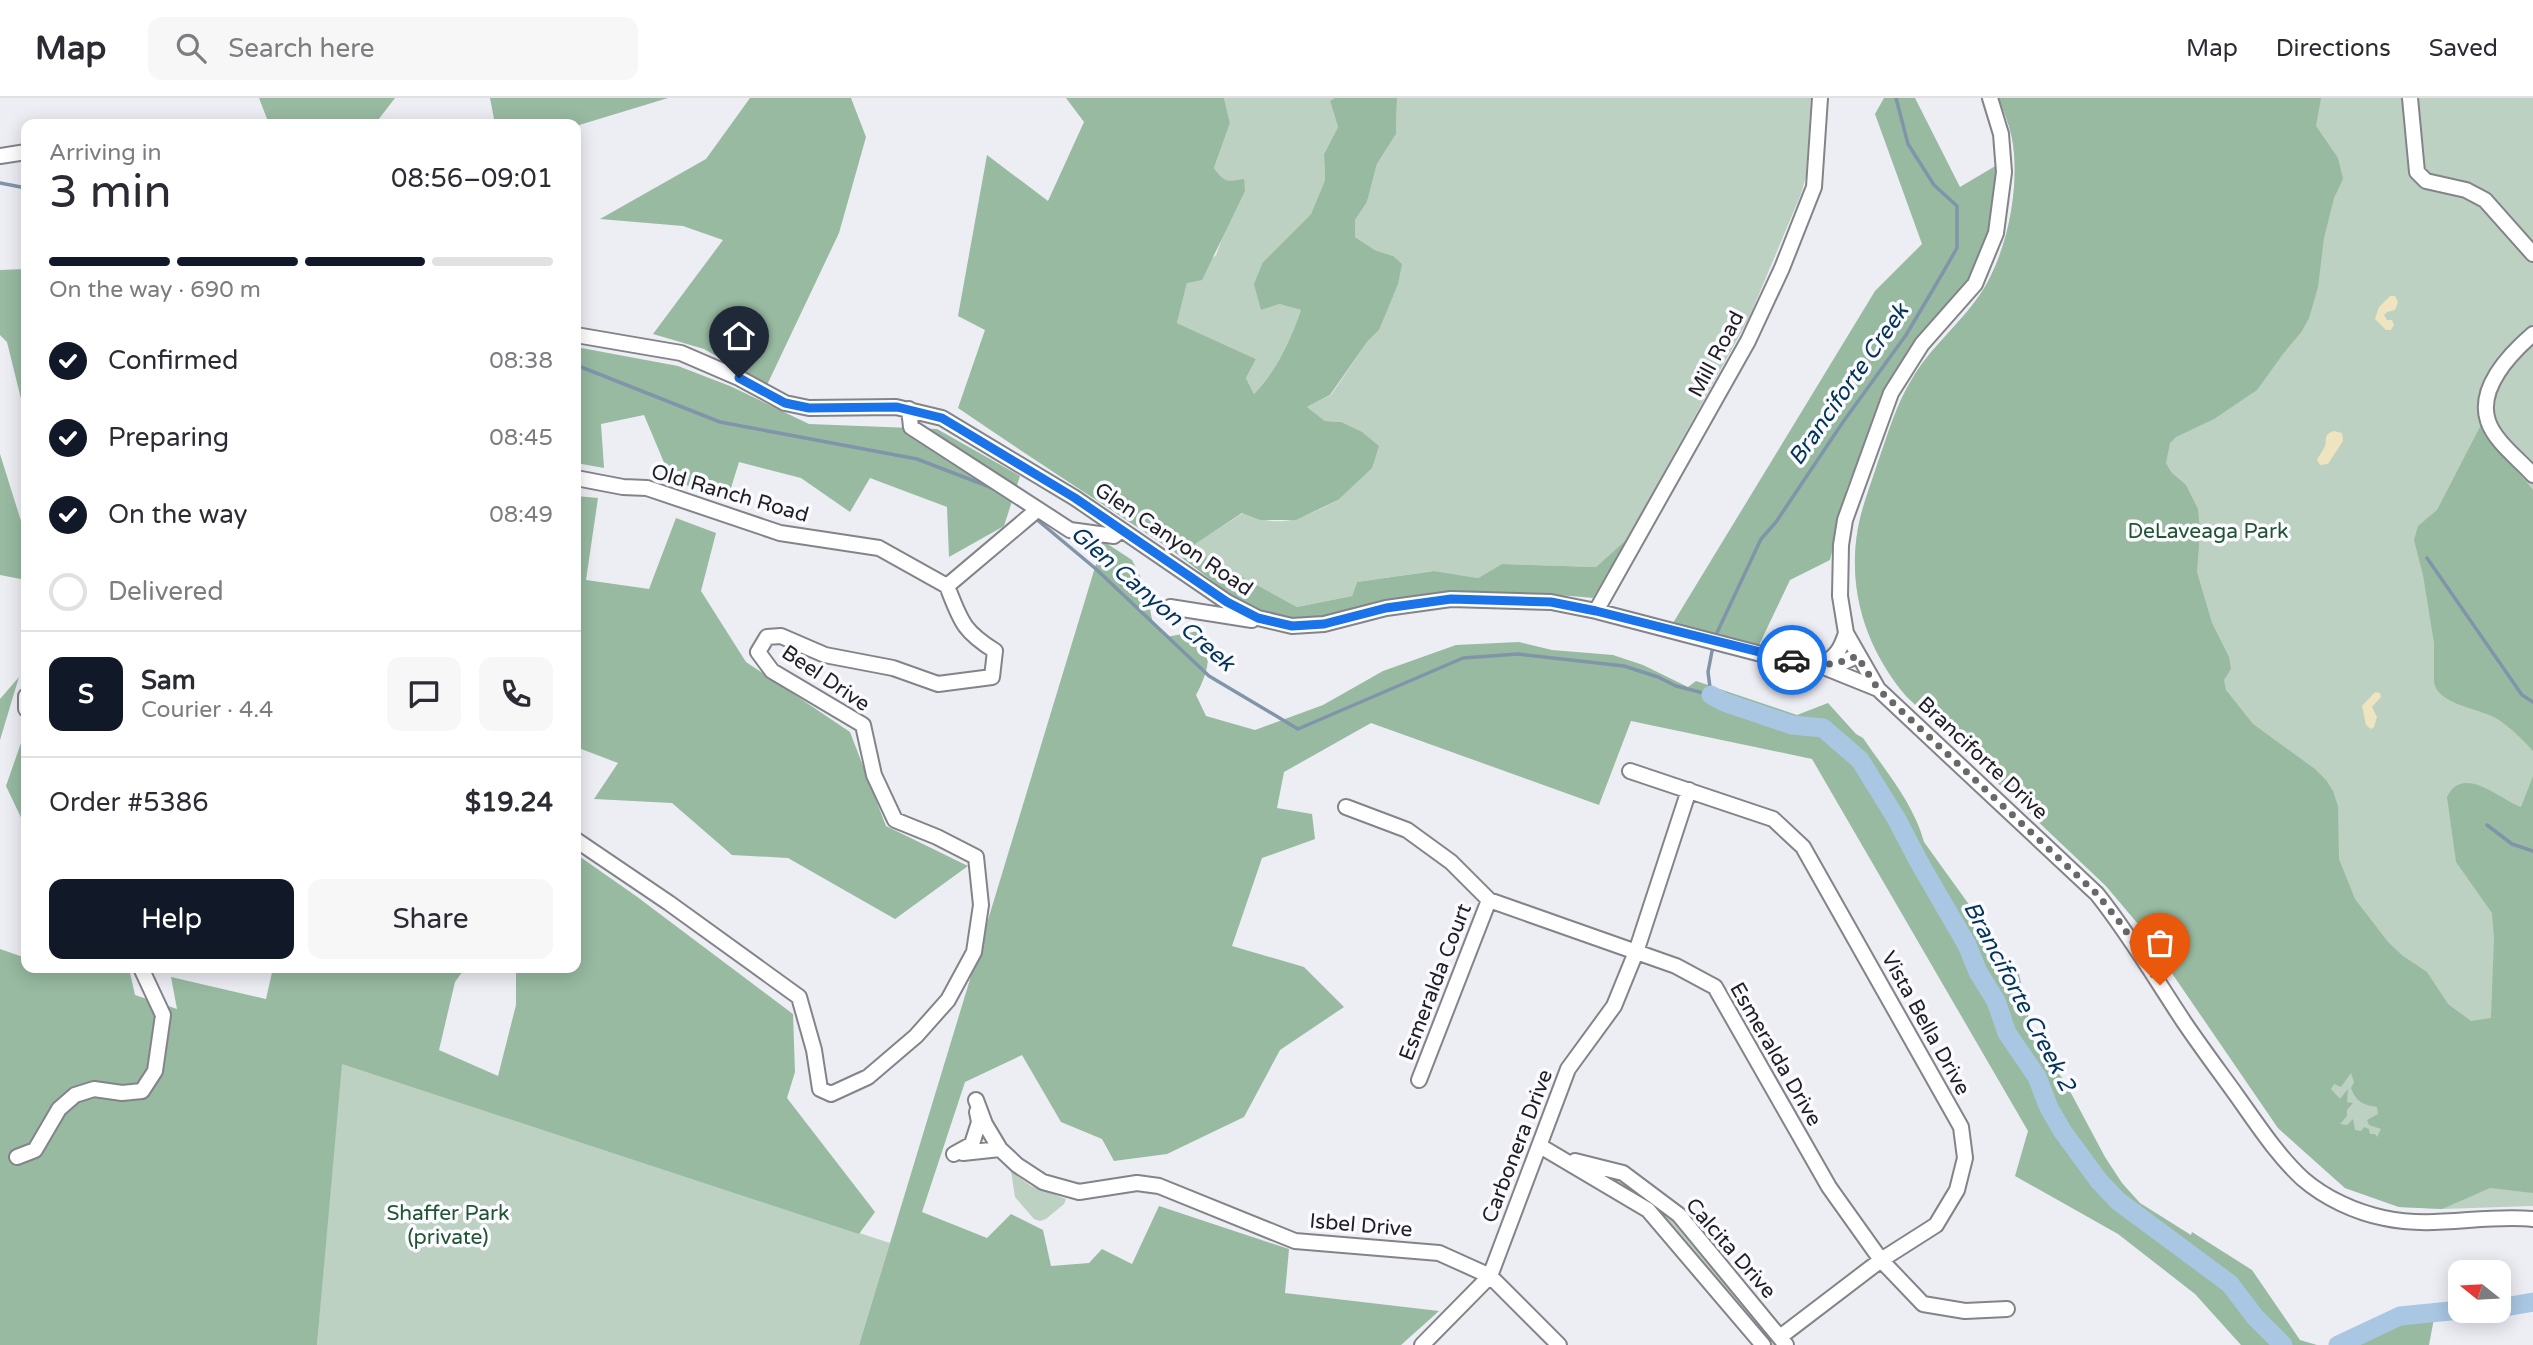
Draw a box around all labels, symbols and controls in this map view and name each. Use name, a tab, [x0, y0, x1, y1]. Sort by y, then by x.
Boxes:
search box	[148, 17, 638, 80]
text: Map	[35, 29, 106, 68]
icon: search	[172, 29, 210, 67]
text: Search here	[228, 33, 374, 64]
text: Map	[2186, 34, 2238, 63]
text: Directions	[2276, 34, 2391, 63]
text: Saved	[2429, 34, 2498, 63]
text: Arriving in	[49, 139, 162, 167]
text: 08:56–09:01	[391, 163, 553, 194]
text: 3 min	[49, 165, 172, 220]
text: On the way · 690 m	[49, 276, 261, 304]
water label: Branciforte Creek	[1783, 297, 1916, 471]
pin	[709, 306, 769, 378]
street label: Mill Road	[1683, 307, 1750, 402]
icon: home	[720, 317, 758, 355]
icon: check	[49, 342, 87, 380]
text: Confirmed	[108, 345, 238, 376]
text: 08:38	[489, 347, 553, 375]
icon: check	[49, 419, 87, 457]
text: Preparing	[108, 422, 229, 453]
text: 08:45	[489, 424, 553, 452]
street label: Old Ranch Road	[648, 459, 811, 528]
street label: Glen Canyon Road	[1090, 477, 1257, 602]
icon: check	[49, 496, 87, 534]
text: On the way	[108, 499, 248, 530]
text: 08:49	[489, 501, 553, 529]
park label: DeLaveaga Park	[2128, 519, 2288, 544]
water label: Glen Canyon Creek	[1065, 520, 1241, 678]
text: Delivered	[108, 576, 224, 607]
courier	[1757, 625, 1827, 695]
street label: Beel Drive	[777, 640, 875, 717]
icon: car	[1773, 641, 1811, 679]
button: chat	[387, 657, 461, 731]
button: phone	[479, 657, 553, 731]
text: Sam	[141, 665, 196, 696]
text: S	[78, 679, 94, 710]
street label: Branciforte Drive	[1912, 692, 2053, 825]
text: Courier · 4.4	[141, 696, 273, 724]
text: Order #5386	[49, 787, 209, 818]
text: $19.24	[465, 787, 553, 818]
button: Help	[49, 879, 294, 959]
button: Share	[308, 879, 553, 959]
water label: Branciforte Creek 2	[1957, 897, 2082, 1098]
street label: Esmeralda Court	[1394, 900, 1477, 1064]
pin	[2130, 913, 2190, 985]
icon: bag	[2141, 924, 2179, 962]
street label: Vista Bella Drive	[1876, 947, 1975, 1100]
street label: Esmeralda Drive	[1724, 978, 1827, 1131]
street label: Carbonera Drive	[1477, 1066, 1558, 1226]
street label: Calcita Drive	[1680, 1193, 1781, 1304]
park label: Shaffer Park (private)	[387, 1201, 509, 1250]
street label: Isbel Drive	[1308, 1209, 1414, 1242]
north arrow	[2448, 1260, 2511, 1323]
map controls	[2448, 1260, 2511, 1323]

